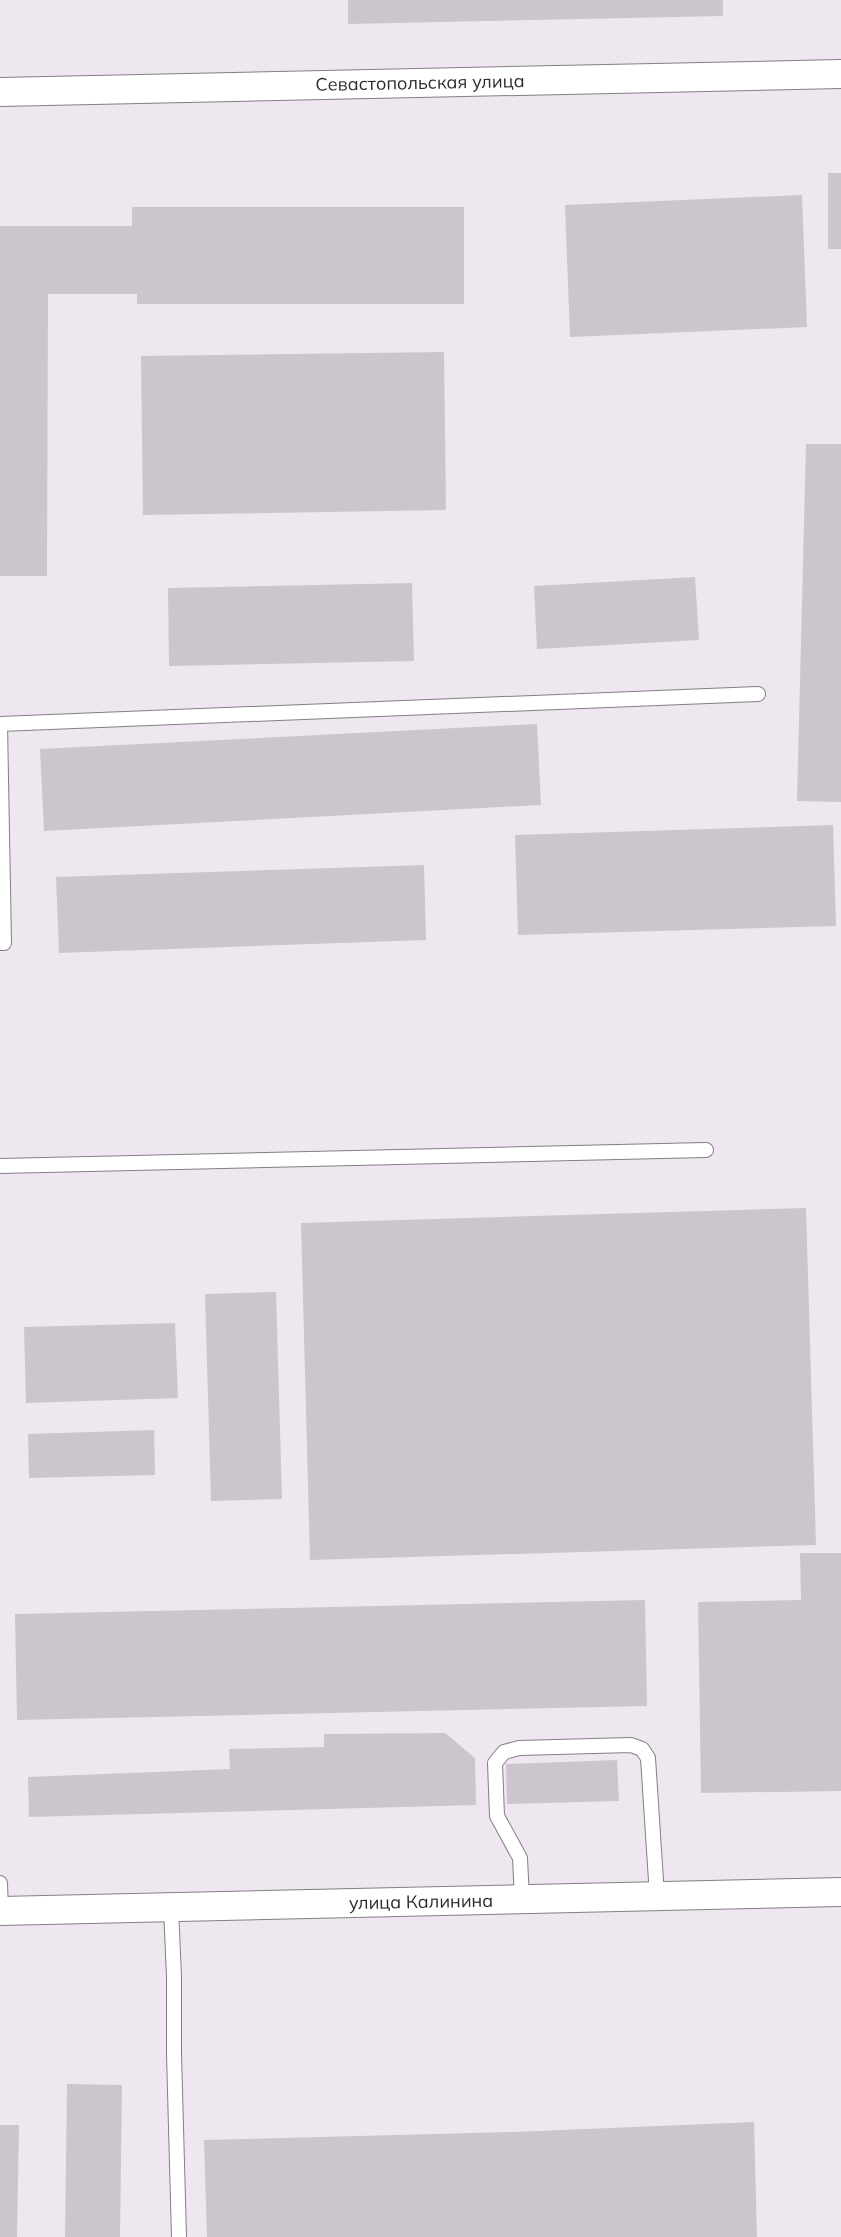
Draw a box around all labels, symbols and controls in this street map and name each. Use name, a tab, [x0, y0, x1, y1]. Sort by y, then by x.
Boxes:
street label: Севастопольская улица	[315, 69, 525, 96]
street label: улица Калинина	[349, 1889, 493, 1914]

